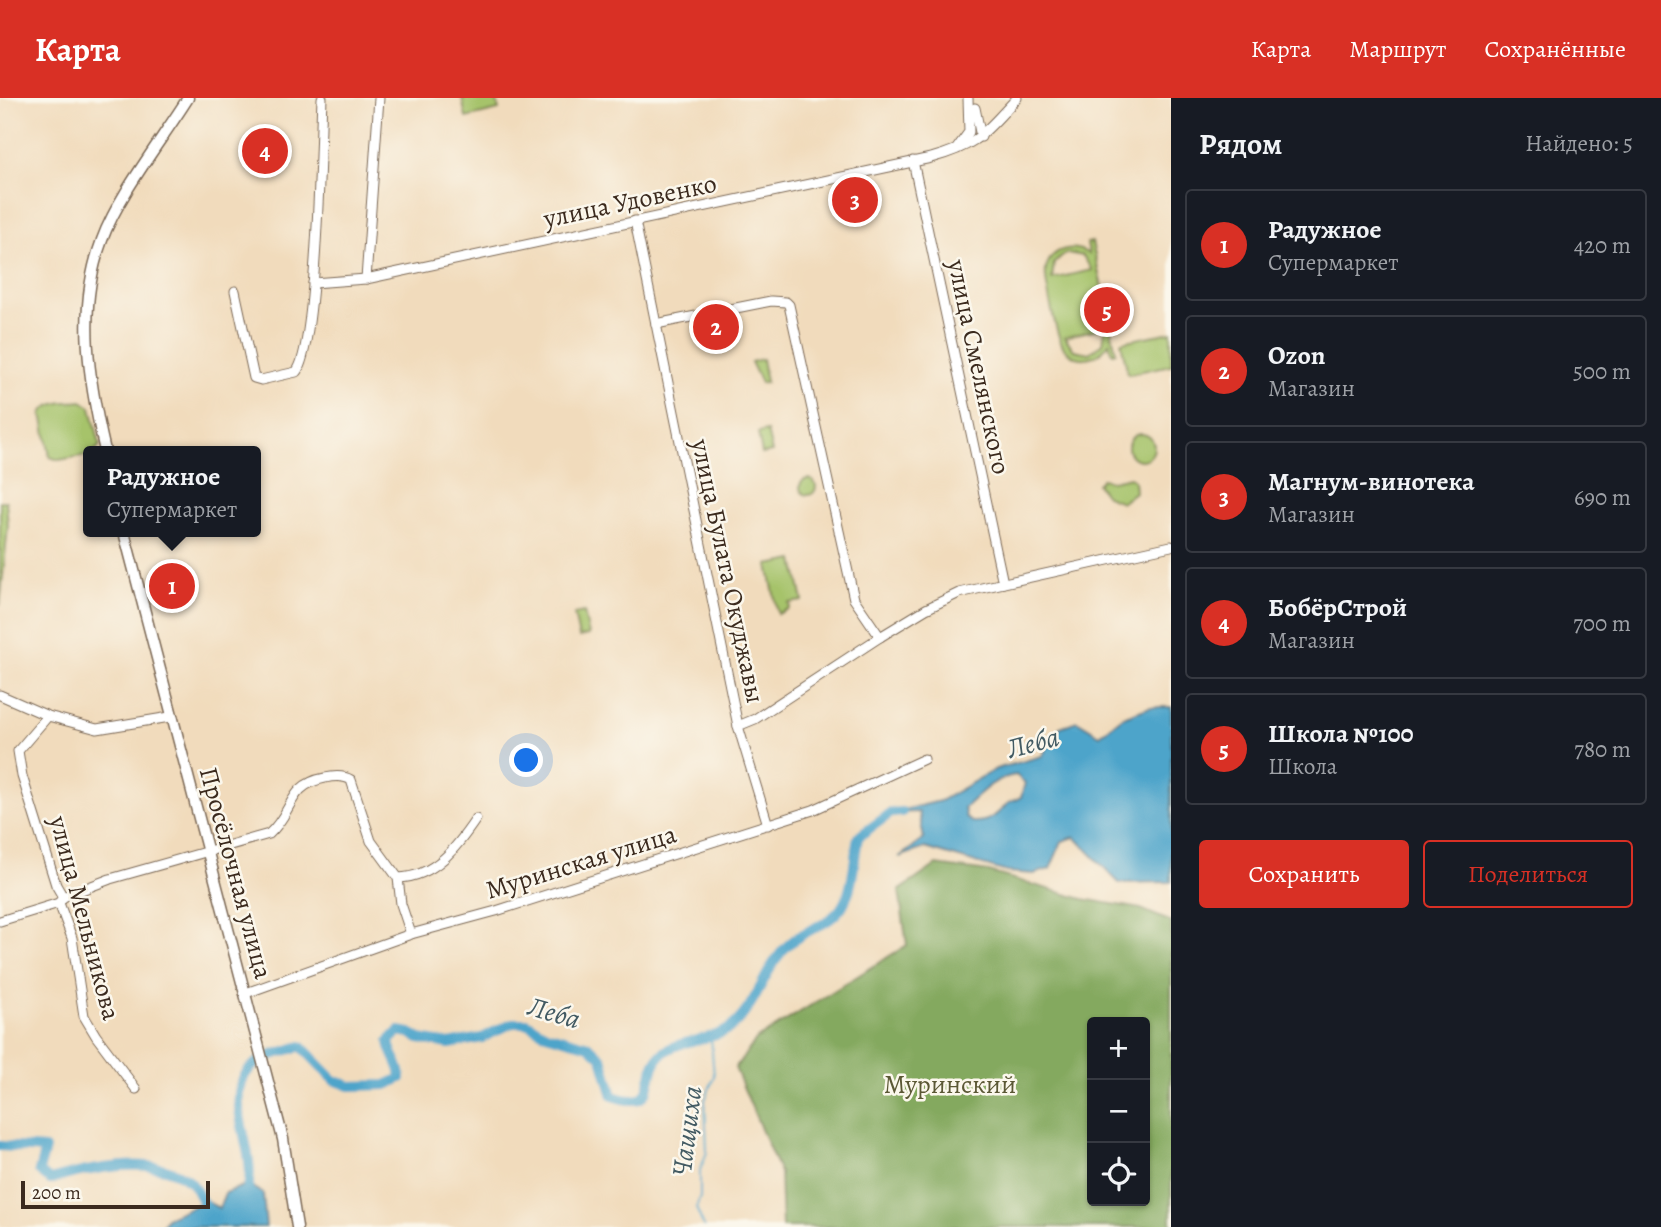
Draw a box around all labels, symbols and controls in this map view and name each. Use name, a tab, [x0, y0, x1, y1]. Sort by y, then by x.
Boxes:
text: Карта	[35, 27, 121, 72]
text: Карта	[1251, 33, 1311, 65]
text: Маршрут	[1349, 33, 1447, 65]
text: Сохранённые	[1485, 33, 1626, 65]
text: Рядом	[1199, 124, 1282, 164]
pin: 4	[242, 125, 288, 177]
text: Найдено: 5	[1525, 128, 1633, 159]
street label: улица Удовенко	[539, 166, 720, 237]
pin: 3	[832, 174, 878, 226]
text: Радужное	[1268, 212, 1381, 247]
text: 1	[1220, 230, 1228, 261]
text: 420 m	[1574, 230, 1631, 261]
text: Супермаркет	[1268, 247, 1399, 278]
street label: улица Смелянского	[939, 255, 1019, 478]
pin: 5	[1084, 284, 1130, 336]
pin: 2	[693, 301, 739, 353]
text: Ozon	[1268, 338, 1326, 373]
text: 2	[1218, 356, 1230, 387]
text: 500 m	[1573, 356, 1631, 387]
text: Магазин	[1268, 373, 1355, 404]
street label: улица Булата Окуджавы	[683, 435, 773, 706]
popup	[83, 446, 261, 537]
text: Радужное	[107, 459, 220, 494]
text: Магнум-винотека	[1268, 464, 1474, 499]
text: 3	[1219, 482, 1229, 513]
text: 690 m	[1574, 482, 1631, 513]
text: Супермаркет	[107, 494, 237, 525]
text: Магазин	[1268, 499, 1355, 530]
pin: 1	[149, 560, 195, 612]
text: БобёрСтрой	[1268, 590, 1407, 625]
text: 4	[1219, 608, 1229, 639]
text: 700 m	[1573, 608, 1631, 639]
text: Магазин	[1268, 625, 1355, 656]
text: Школа №100	[1268, 716, 1414, 751]
water label: Леба	[1002, 718, 1064, 768]
text: 5	[1219, 734, 1229, 765]
text: 780 m	[1574, 734, 1631, 765]
your location	[509, 743, 543, 777]
text: Школа	[1268, 751, 1337, 782]
street label: Просёлочная улица	[191, 763, 281, 983]
street label: улица Мельникова	[41, 811, 129, 1024]
street label: Муринская улица	[481, 816, 681, 908]
button: Сохранить	[1199, 840, 1409, 908]
button: Поделиться	[1423, 840, 1633, 908]
water label: Леба	[522, 987, 585, 1039]
map controls	[1087, 1017, 1150, 1206]
button: +	[1087, 1017, 1150, 1080]
park label: Муринский	[884, 1067, 1016, 1102]
button: −	[1087, 1080, 1150, 1143]
water label: Чащиха	[663, 1084, 711, 1178]
button: locate	[1087, 1143, 1150, 1206]
scale bar	[21, 1178, 210, 1210]
text: 200 m	[32, 1180, 81, 1206]

